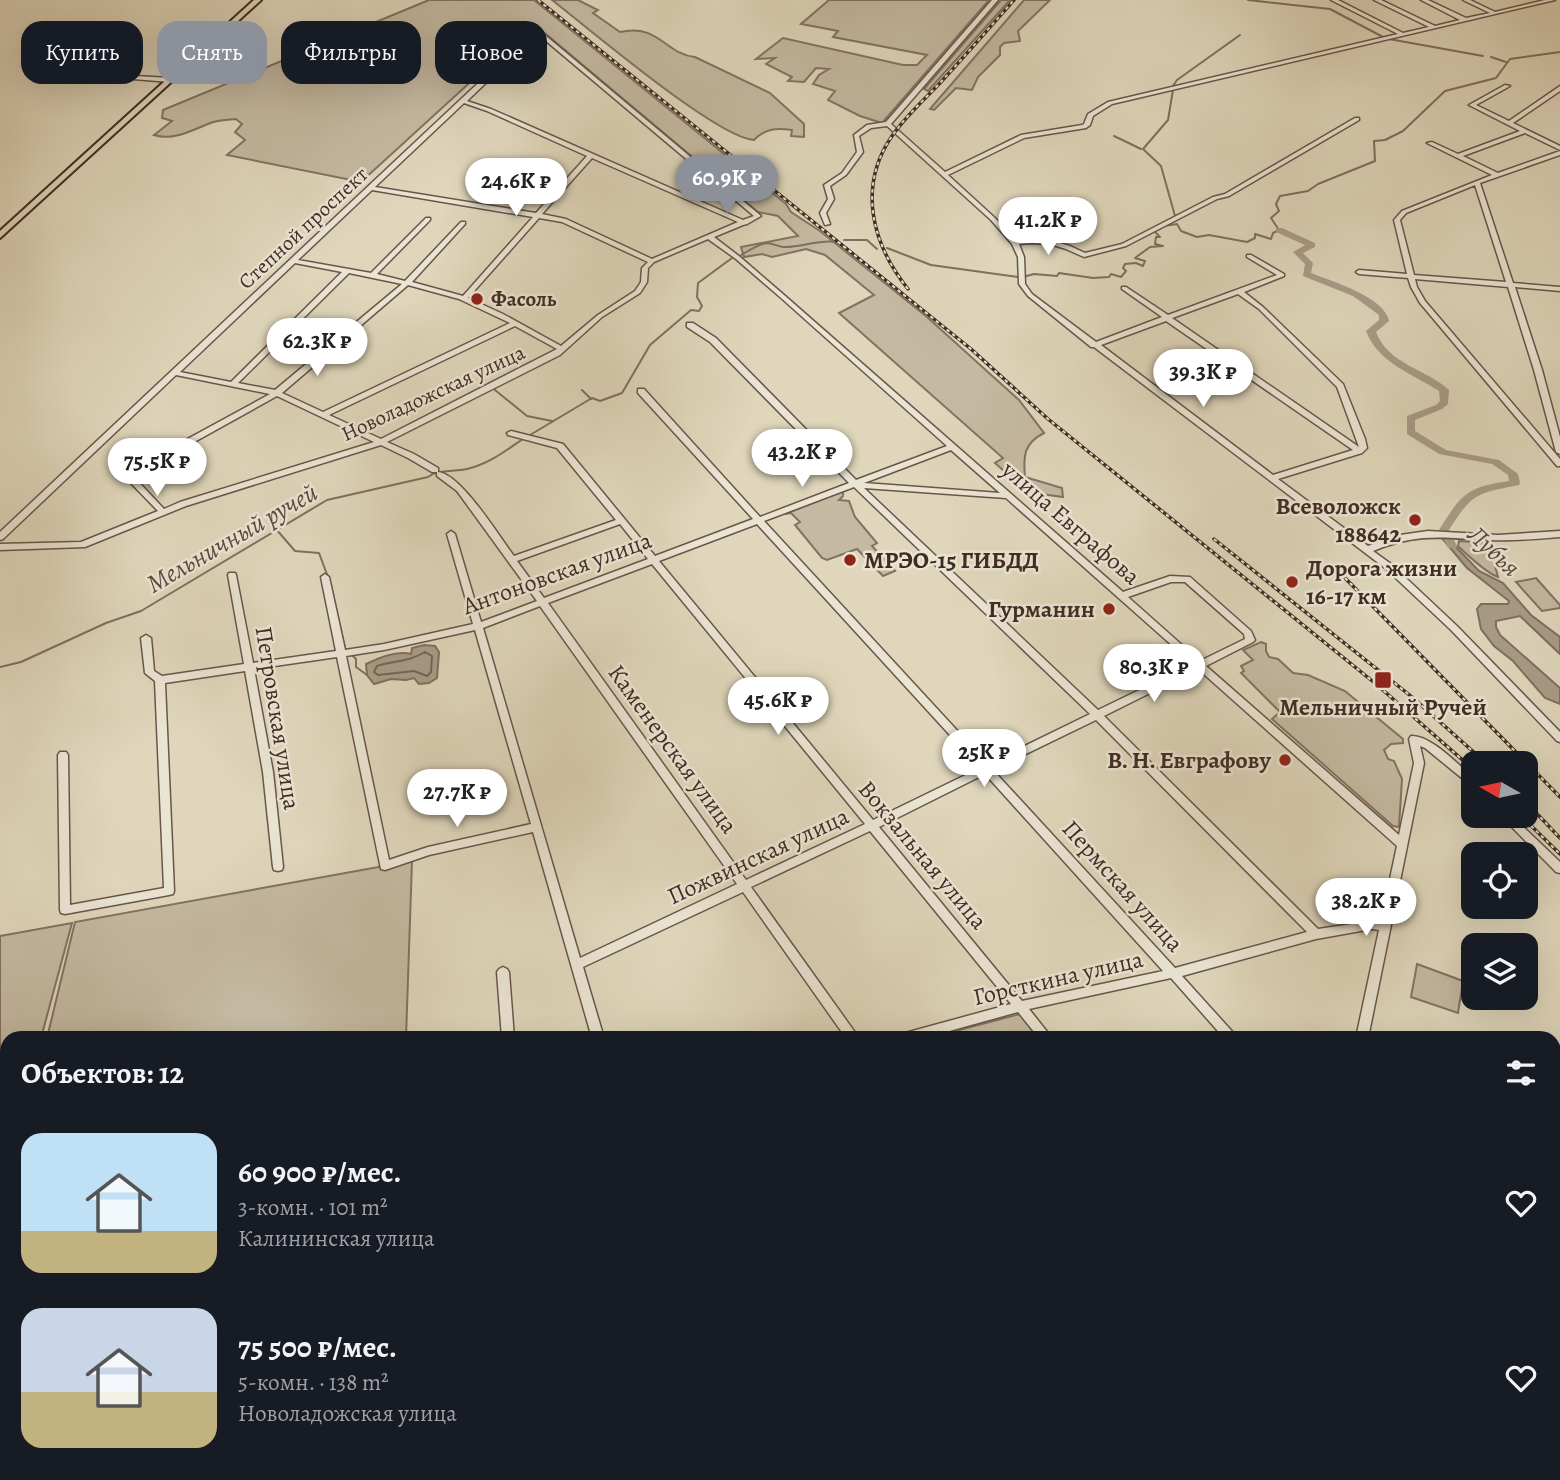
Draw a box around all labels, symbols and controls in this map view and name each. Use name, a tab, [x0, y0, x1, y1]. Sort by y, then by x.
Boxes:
chip: Купить	[21, 21, 143, 84]
chip: Снять	[157, 21, 267, 84]
chip: Фильтры	[281, 21, 421, 84]
chip: Новое	[435, 21, 547, 84]
pin: 60.9K ₽	[662, 156, 792, 215]
pin: 24.6K ₽	[451, 158, 581, 218]
street label: Степной проспект	[232, 161, 374, 295]
text: 60.9K ₽	[692, 162, 762, 193]
text: 24.6K ₽	[481, 165, 551, 196]
pin: 41.2K ₽	[983, 198, 1113, 257]
text: 41.2K ₽	[1014, 204, 1082, 235]
place label: Фасоль	[491, 285, 557, 313]
marker: Фасоль	[469, 291, 485, 307]
pin: 62.3K ₽	[252, 318, 382, 378]
text: 62.3K ₽	[283, 325, 351, 356]
street label: Новоладожская улица	[337, 338, 530, 448]
pin: 39.3K ₽	[1138, 350, 1268, 409]
text: 39.3K ₽	[1169, 356, 1237, 387]
pin: 43.2K ₽	[737, 430, 867, 489]
text: 43.2K ₽	[768, 436, 836, 467]
pin: 75.5K ₽	[92, 438, 222, 498]
text: 75.5K ₽	[124, 445, 190, 476]
street label: улица Евграфова	[994, 453, 1147, 592]
water label: Мельничный ручей	[140, 475, 324, 601]
place label: Всеволожск 188642	[1275, 490, 1401, 550]
marker: Всеволожск 188642	[1407, 512, 1423, 528]
water label: Лубья	[1459, 517, 1528, 585]
street label: Антоновская улица	[457, 524, 656, 622]
place label: МРЭО-15 ГИБДД	[864, 544, 1039, 576]
marker: МРЭО-15 ГИБДД	[842, 552, 858, 568]
place label: Дорога жизни 16-17 км	[1306, 552, 1457, 612]
marker: Дорога жизни 16-17 км	[1284, 574, 1300, 590]
place label: Гурманин	[988, 593, 1095, 625]
marker: Гурманин	[1101, 601, 1117, 617]
street label: Петровская улица	[248, 624, 308, 812]
pin: 80.3K ₽	[1089, 644, 1219, 704]
text: 80.3K ₽	[1119, 651, 1189, 682]
street label: Каменерская улица	[601, 658, 745, 840]
marker: Мельничный Ручей	[1373, 670, 1393, 690]
pin: 45.6K ₽	[713, 678, 843, 737]
text: 45.6K ₽	[744, 684, 812, 715]
place label: Мельничный Ручей	[1279, 691, 1487, 723]
pin: 25K ₽	[935, 730, 1033, 789]
text: 25K ₽	[958, 736, 1010, 767]
place label: В. Н. Евграфову	[1107, 744, 1271, 776]
north arrow	[1461, 751, 1538, 828]
map controls	[1461, 751, 1538, 1010]
marker: В. Н. Евграфову	[1277, 752, 1293, 768]
pin: 27.7K ₽	[392, 770, 522, 829]
street label: Вокзальная улица	[851, 774, 995, 936]
text: 27.7K ₽	[423, 776, 491, 807]
street label: Пожвинская улица	[662, 800, 854, 912]
street label: Пермская улица	[1055, 813, 1191, 959]
button: locate	[1461, 842, 1538, 919]
pin: 38.2K ₽	[1301, 878, 1431, 938]
text: 38.2K ₽	[1331, 885, 1401, 916]
button: layers	[1461, 933, 1538, 1010]
street label: Горсткина улица	[970, 943, 1146, 1013]
text: Объектов: 12	[21, 1053, 184, 1093]
icon: filters	[1502, 1054, 1540, 1092]
text: 60 900 ₽/мес.	[238, 1152, 401, 1192]
icon: home	[77, 1161, 161, 1245]
icon: heart	[1502, 1184, 1540, 1222]
text: 3-комн. · 101 m²	[238, 1192, 388, 1223]
text: Калининская улица	[238, 1223, 435, 1254]
text: 75 500 ₽/мес.	[238, 1327, 397, 1367]
icon: home	[77, 1336, 161, 1420]
icon: heart	[1502, 1359, 1540, 1397]
text: 5-комн. · 138 m²	[238, 1367, 389, 1398]
text: Новоладожская улица	[238, 1398, 457, 1429]

